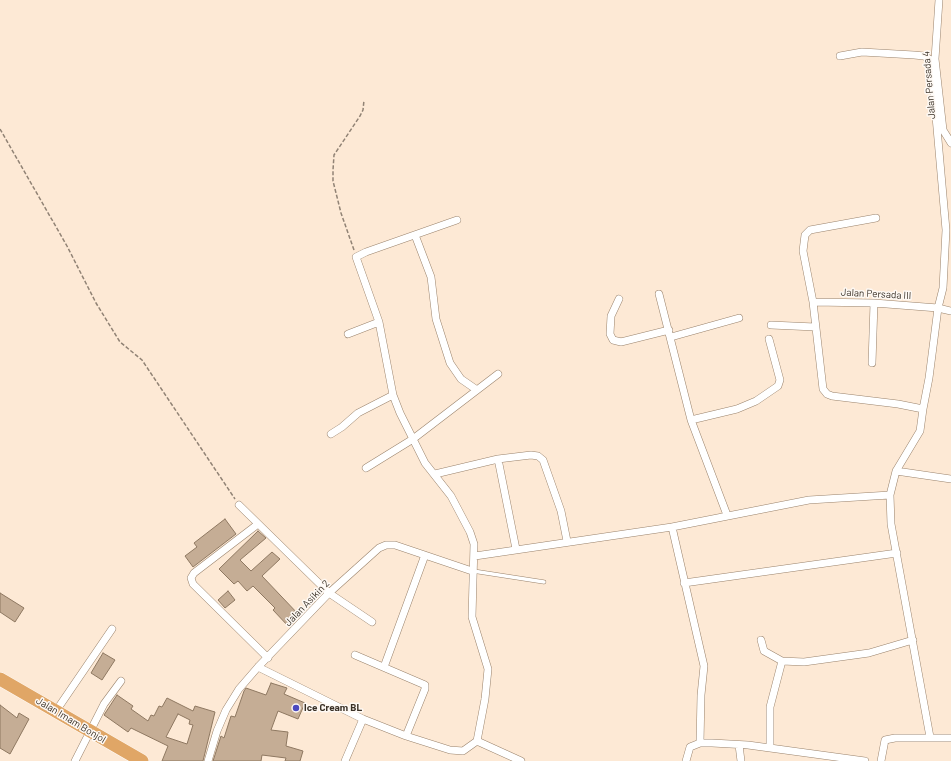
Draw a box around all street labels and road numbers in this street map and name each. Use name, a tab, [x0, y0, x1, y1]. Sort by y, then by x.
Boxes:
street label: Jalan Persada 4	[920, 50, 938, 120]
street label: Jalan Persada III	[840, 286, 912, 302]
street label: Jalan Asikin 2	[282, 577, 332, 629]
street label: Jalan Imam Bonjol	[34, 694, 108, 746]

